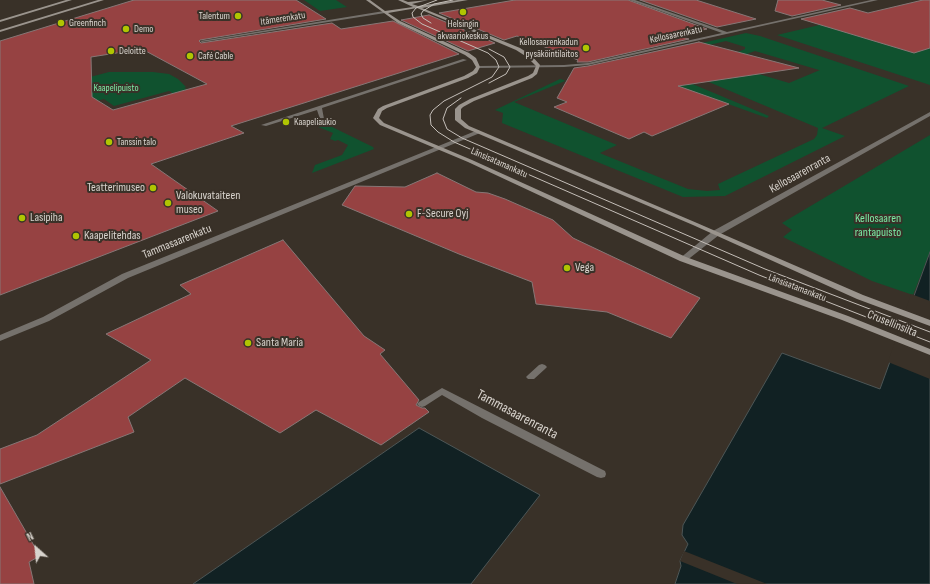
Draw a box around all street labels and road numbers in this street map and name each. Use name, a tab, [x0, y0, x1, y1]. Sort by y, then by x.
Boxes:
street label: Itämerenkatu	[260, 10, 306, 28]
street label: Kellosaarenkatu	[649, 24, 703, 46]
street label: Länsisatamankatu	[469, 145, 529, 181]
street label: Kellosaarenranta	[767, 151, 833, 197]
street label: Tammasaarenkatu	[140, 222, 214, 262]
street label: Länsisatamankatu	[766, 271, 828, 305]
street label: Crusellinsilta	[865, 308, 919, 340]
street label: Tammasaarenranta	[474, 387, 560, 443]

